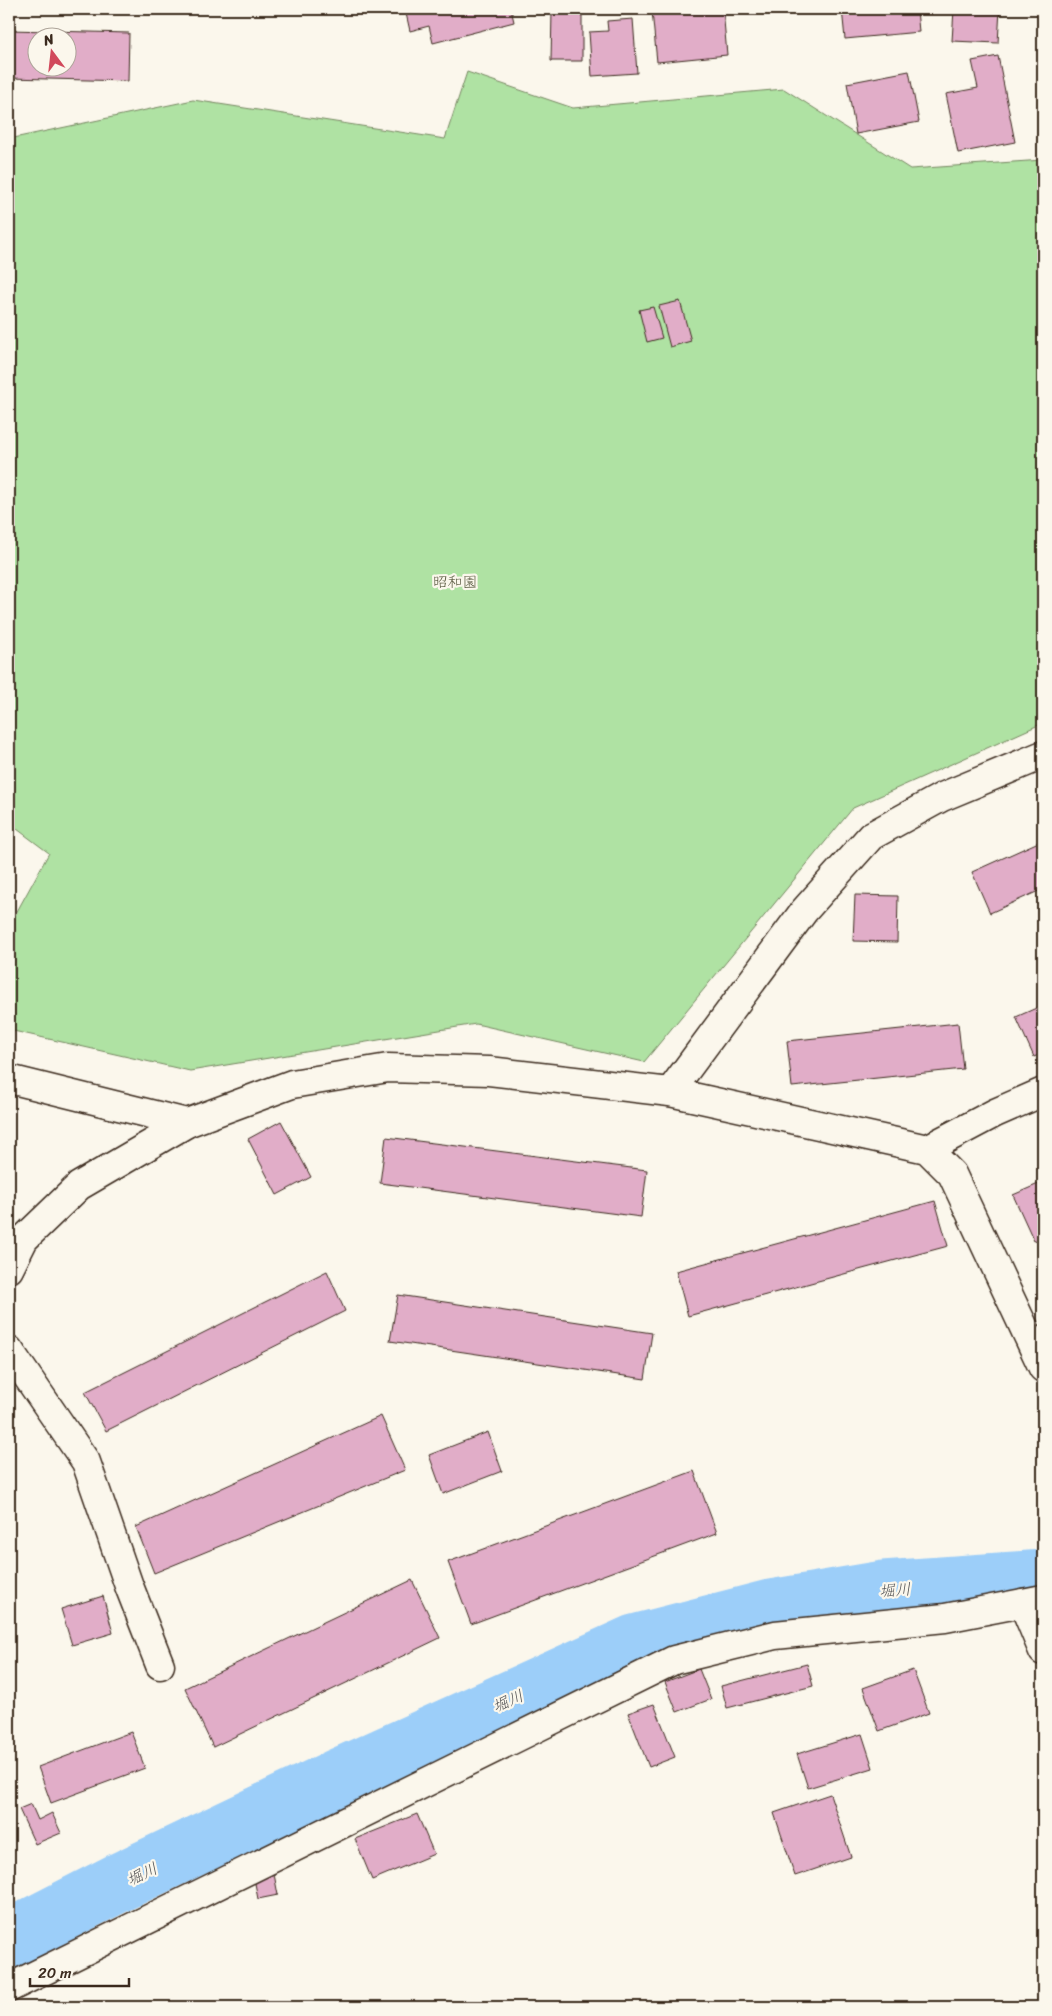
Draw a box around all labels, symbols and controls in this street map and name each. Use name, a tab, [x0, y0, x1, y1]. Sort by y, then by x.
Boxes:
text: N	[40, 27, 57, 54]
north arrow	[28, 28, 78, 78]
park label: 昭和園	[432, 569, 478, 595]
water label: 堀川	[878, 1574, 912, 1606]
water label: 堀川	[487, 1681, 529, 1721]
water label: 堀川	[121, 1854, 163, 1894]
scale bar	[30, 1956, 129, 1988]
text: 20 m	[38, 1960, 72, 1986]

